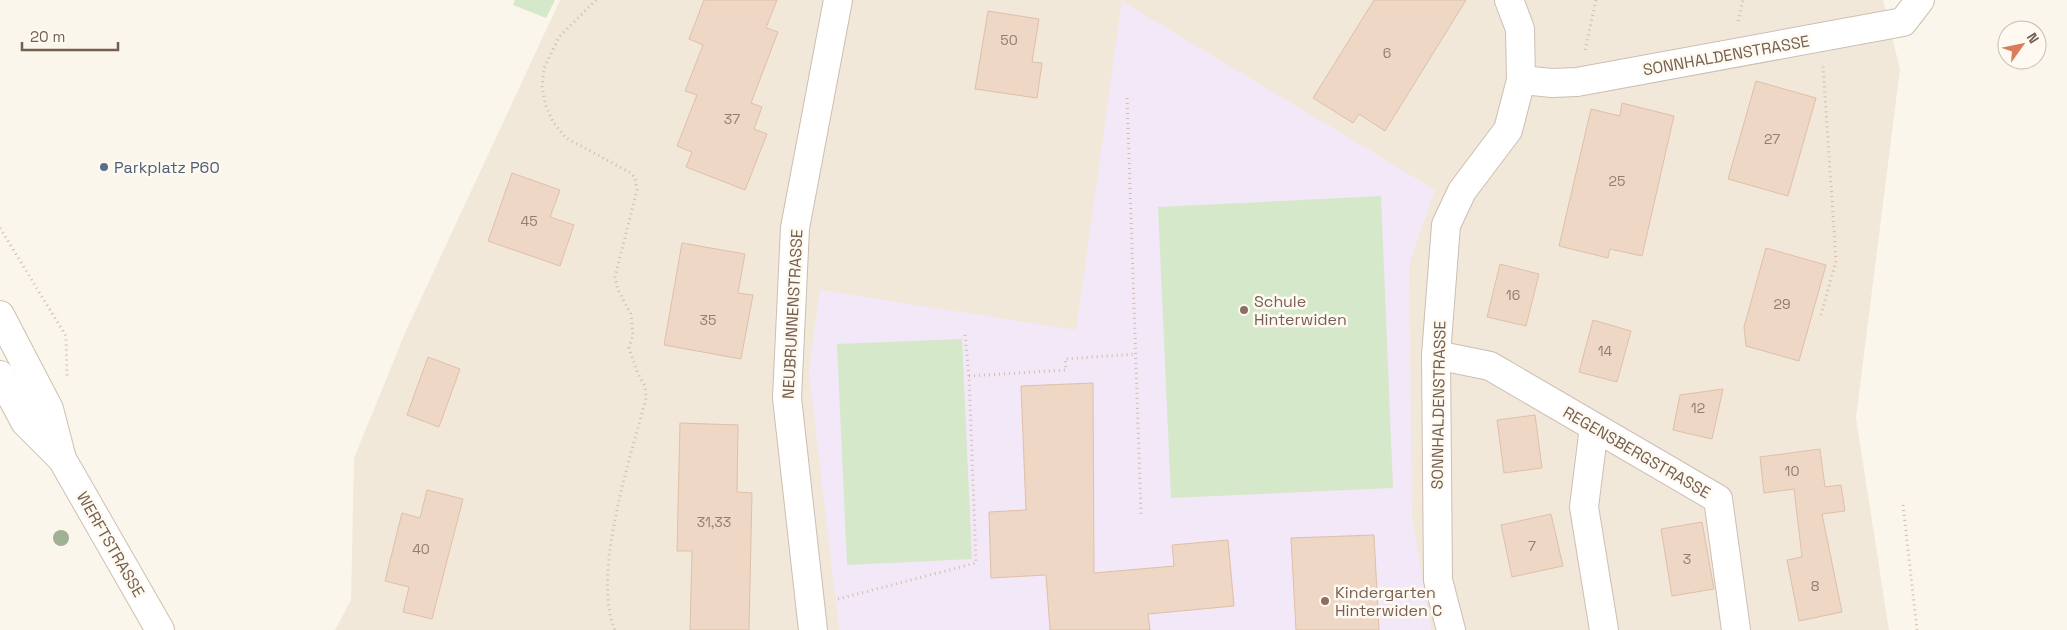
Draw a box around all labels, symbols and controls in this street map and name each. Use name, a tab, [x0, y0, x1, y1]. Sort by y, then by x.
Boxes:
scale bar	[22, 20, 119, 52]
north arrow	[1997, 20, 2047, 70]
text: 20 m	[30, 27, 65, 46]
text: N	[2023, 29, 2043, 47]
street label: SONNHALDENSTRASSE	[1641, 30, 1811, 80]
house number: 50	[1000, 31, 1018, 49]
house number: 6	[1383, 44, 1391, 62]
house number: 37	[724, 110, 740, 128]
house number: 27	[1764, 130, 1780, 148]
place label: Parkplatz P60	[114, 157, 220, 178]
marker: Parkplatz P60	[98, 161, 110, 173]
house number: 25	[1609, 172, 1625, 190]
house number: 45	[520, 212, 538, 230]
street label: NEUBRUNNENSTRASSE	[778, 229, 807, 399]
house number: 16	[1506, 286, 1520, 304]
place label: Schule Hinterwiden	[1254, 291, 1347, 330]
house number: 29	[1774, 295, 1790, 313]
marker: Schule Hinterwiden	[1238, 304, 1250, 316]
house number: 35	[700, 311, 716, 329]
street label: SONNHALDENSTRASSE	[1427, 320, 1450, 490]
house number: 14	[1598, 342, 1613, 360]
house number: 12	[1691, 399, 1705, 417]
street label: REGENSBERGSTRASSE	[1559, 402, 1714, 503]
house number: 10	[1785, 462, 1799, 480]
street label: WERFTSTRASSE	[72, 488, 149, 601]
house number: 31,33	[697, 513, 731, 531]
house number: 7	[1528, 537, 1536, 555]
house number: 40	[412, 540, 430, 558]
house number: 3	[1683, 550, 1691, 568]
house number: 8	[1811, 577, 1820, 595]
place label: Kindergarten Hinterwiden C	[1335, 582, 1442, 621]
marker: Kindergarten Hinterwiden C	[1319, 595, 1331, 607]

